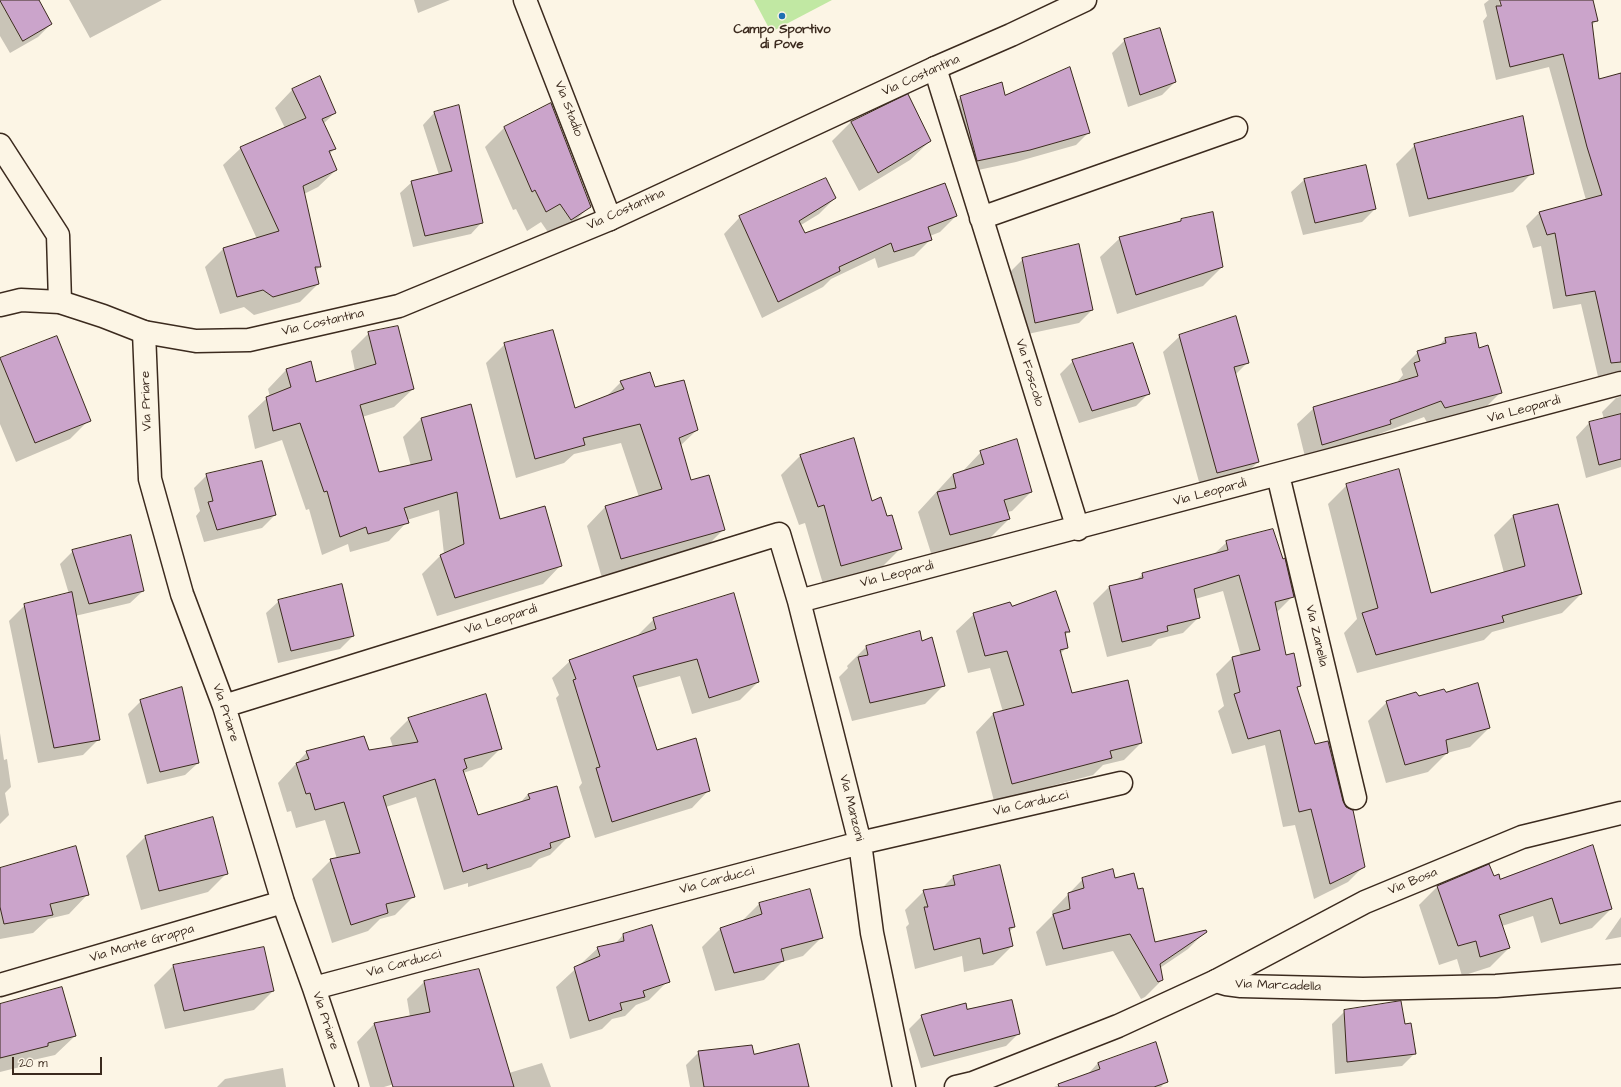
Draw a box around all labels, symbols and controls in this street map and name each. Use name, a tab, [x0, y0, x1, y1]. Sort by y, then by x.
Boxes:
marker: Campo Sportivo di Pove	[777, 11, 787, 21]
place label: Campo Sportivo di Pove	[733, 22, 831, 53]
street label: Via Costantina	[880, 52, 962, 100]
street label: Via Stadio	[550, 79, 586, 139]
street label: Via Costantina	[585, 186, 667, 234]
street label: Via Costantina	[280, 306, 366, 340]
street label: Via Foscolo	[1011, 337, 1047, 409]
street label: Via Priare	[138, 371, 156, 431]
street label: Via Leopardi	[1486, 393, 1562, 427]
street label: Via Leopardi	[1172, 476, 1248, 510]
street label: Via Leopardi	[859, 558, 935, 592]
street label: Via Leopardi	[463, 602, 539, 638]
street label: Via Zanella	[1301, 604, 1331, 668]
street label: Via Priare	[208, 682, 242, 744]
street label: Via Manzoni	[835, 773, 867, 843]
street label: Via Carducci	[992, 788, 1070, 820]
street label: Via Carducci	[678, 864, 756, 898]
street label: Via Bosa	[1386, 865, 1440, 899]
street label: Via Monte Grappa	[88, 922, 196, 966]
street label: Via Carducci	[365, 947, 443, 981]
street label: Via Marcadella	[1235, 977, 1321, 995]
street label: Via Priare	[308, 990, 342, 1052]
scale bar	[14, 1049, 104, 1075]
text: 20 m	[19, 1055, 48, 1072]

